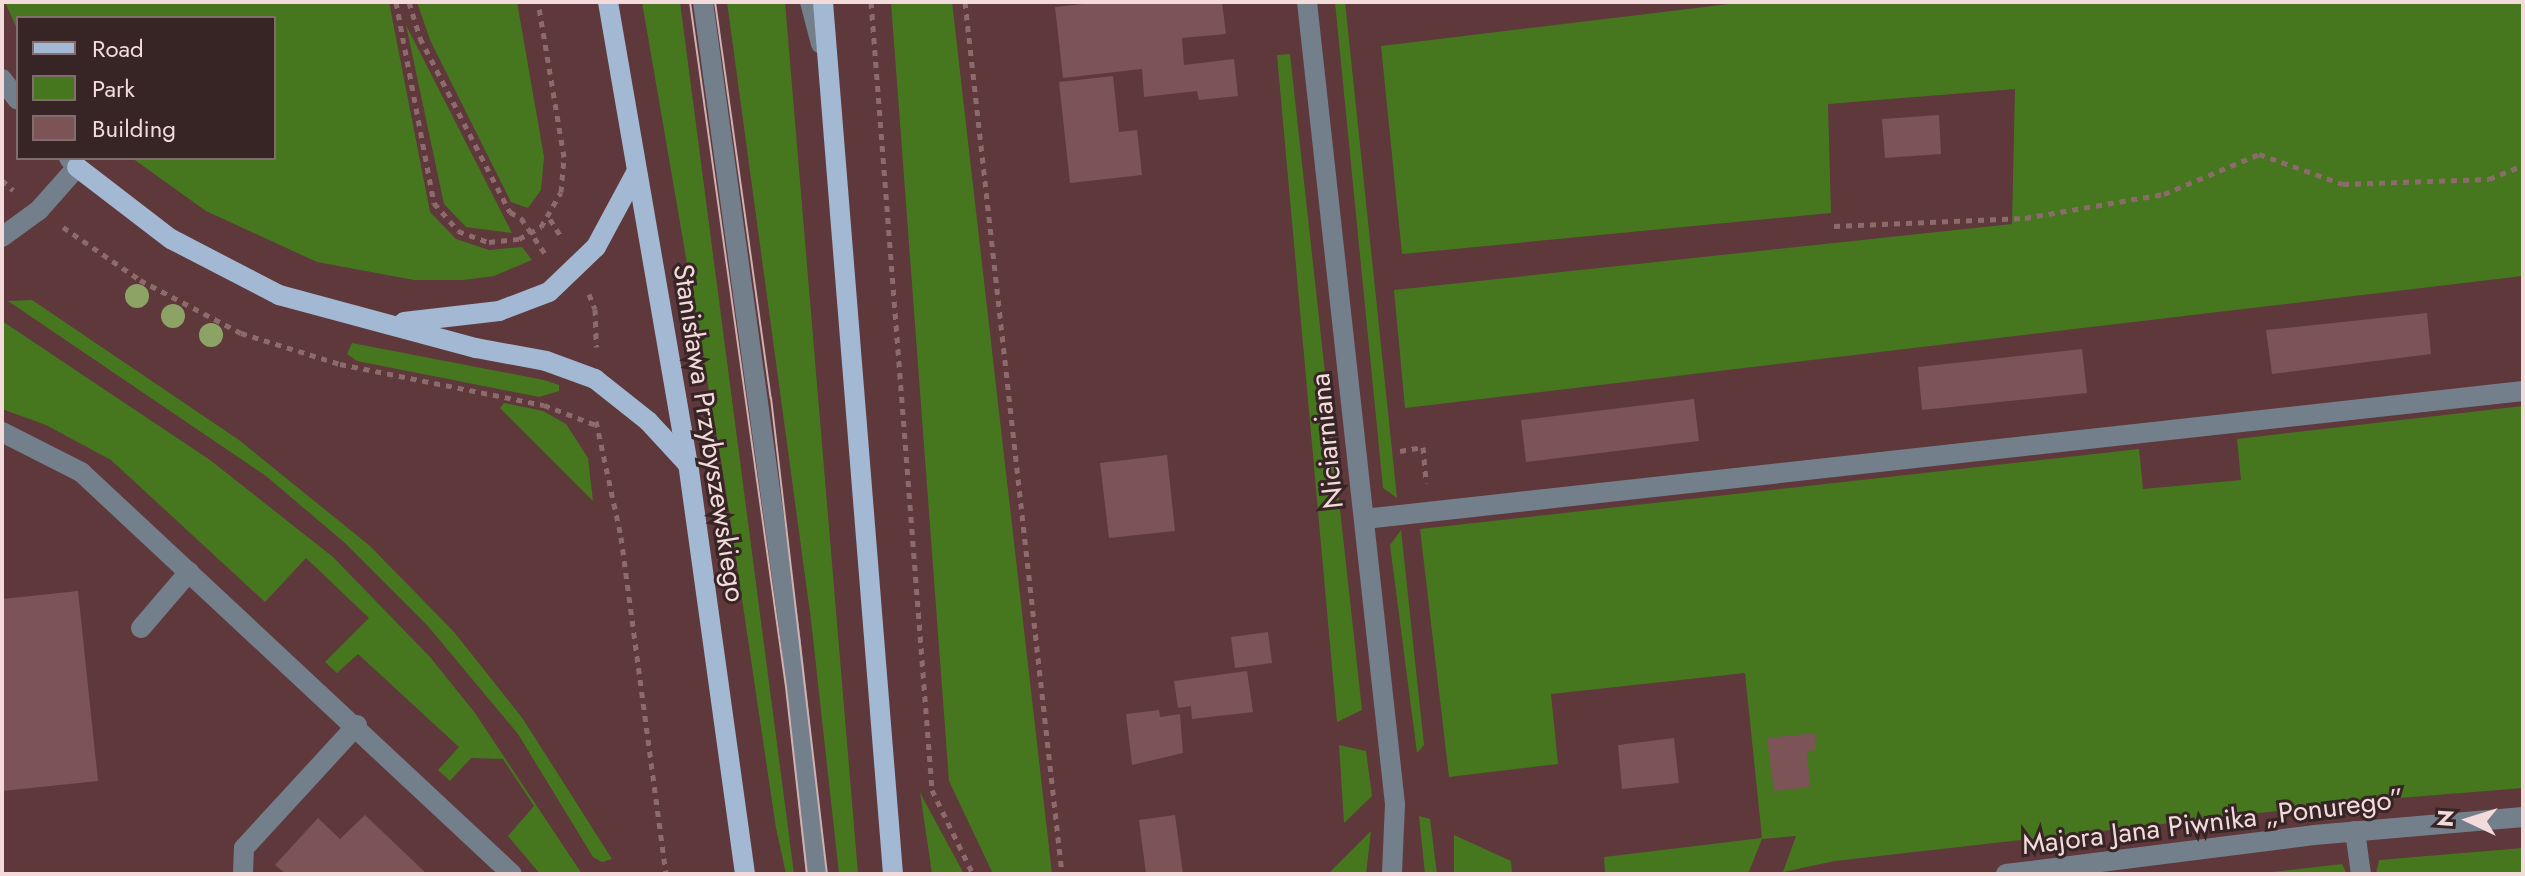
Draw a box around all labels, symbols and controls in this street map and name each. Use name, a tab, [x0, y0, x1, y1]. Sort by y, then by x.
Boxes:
legend	[16, 16, 276, 160]
text: Road	[92, 31, 144, 66]
text: Park	[92, 71, 135, 106]
text: Building	[92, 111, 176, 146]
street label: Stanisława Przybyszewskiego	[666, 262, 752, 604]
street label: Niciarniana	[1303, 371, 1351, 511]
north arrow	[2429, 780, 2509, 860]
street label: Majora Jana Piwnika „Ponurego”	[2020, 782, 2406, 862]
text: N	[2428, 808, 2462, 828]

